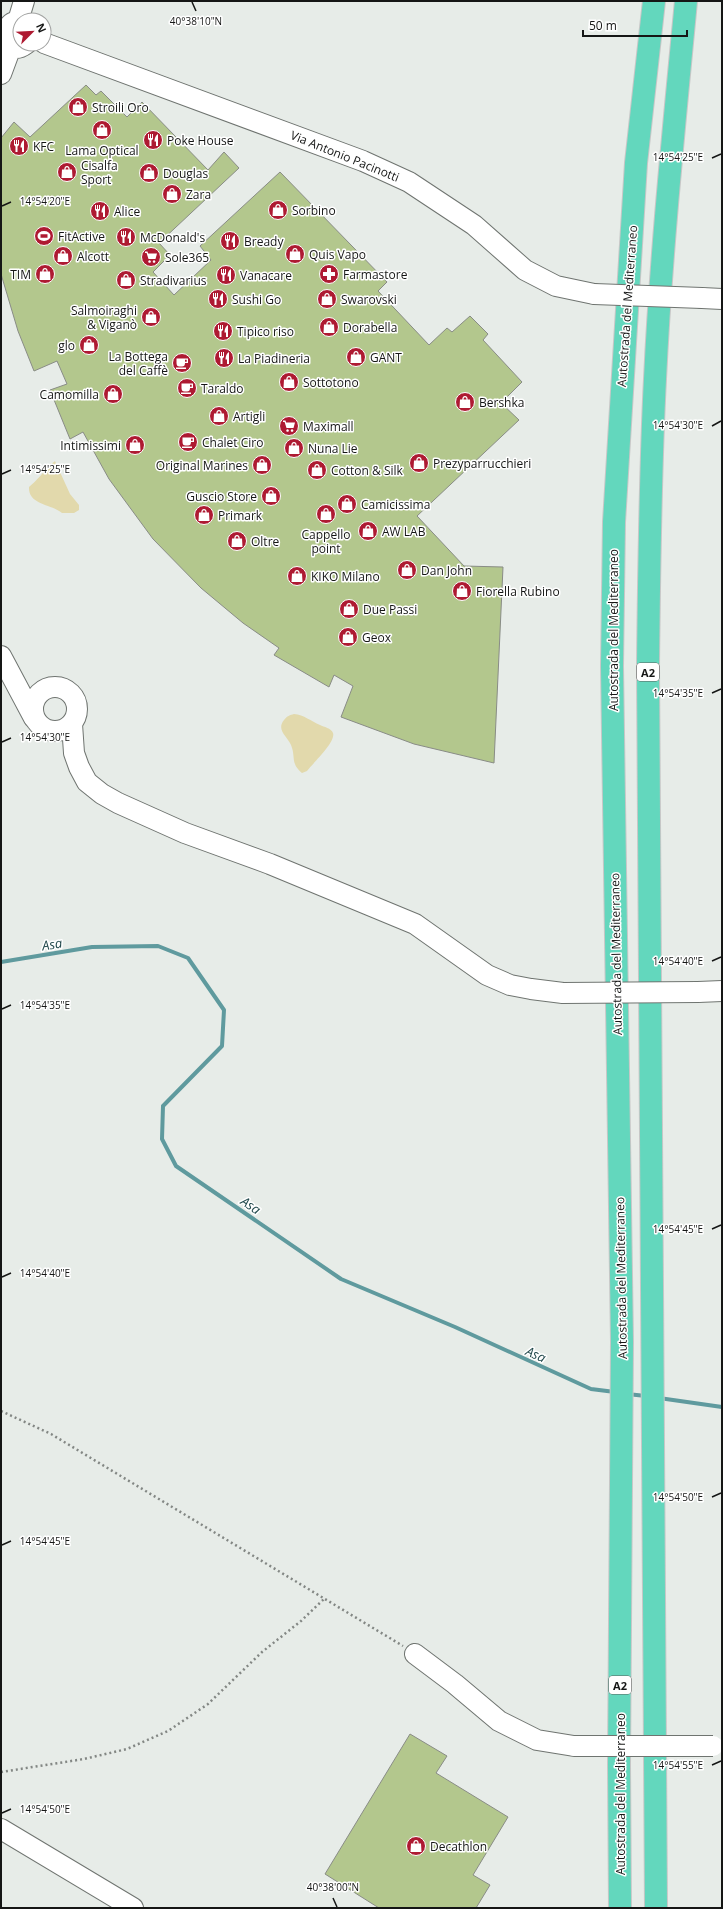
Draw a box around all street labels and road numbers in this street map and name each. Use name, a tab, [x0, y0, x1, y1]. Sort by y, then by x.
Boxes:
street label: Via Antonio Pacinotti	[288, 126, 402, 186]
street label: Autostrada del Mediterraneo	[613, 225, 641, 387]
street label: Autostrada del Mediterraneo	[605, 549, 622, 711]
road number: A2	[637, 663, 659, 681]
street label: Autostrada del Mediterraneo	[606, 873, 626, 1035]
street label: Autostrada del Mediterraneo	[611, 1197, 631, 1359]
road number: A2	[609, 1676, 631, 1694]
street label: Autostrada del Mediterraneo	[612, 1713, 629, 1875]

